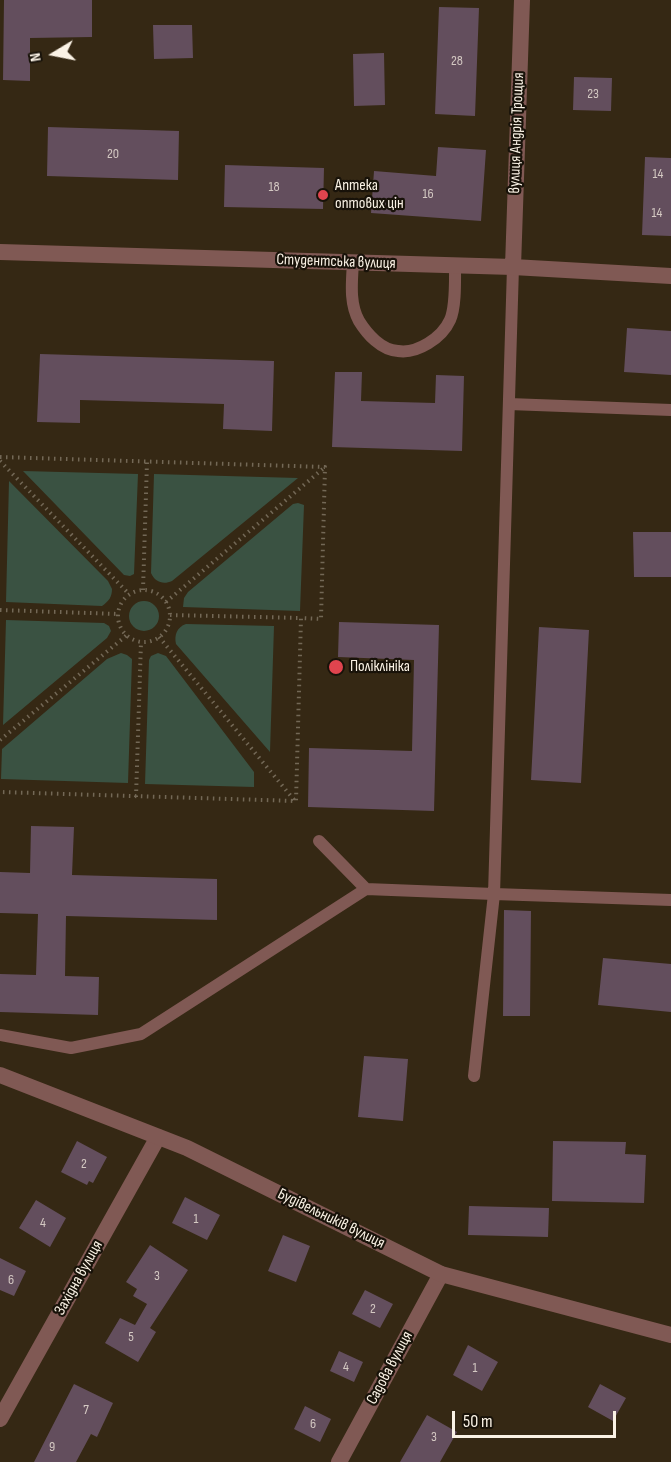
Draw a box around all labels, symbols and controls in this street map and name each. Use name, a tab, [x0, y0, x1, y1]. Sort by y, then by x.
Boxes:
north arrow	[24, 24, 84, 84]
text: N	[26, 51, 46, 63]
house number: 28	[451, 53, 463, 69]
street label: вулиця Андрія Трощия	[505, 72, 529, 194]
house number: 23	[587, 86, 599, 102]
house number: 20	[107, 146, 119, 162]
house number: 14	[653, 166, 663, 182]
place label: Аптека оптових цін	[335, 176, 404, 214]
house number: 18	[268, 179, 280, 195]
house number: 16	[422, 186, 434, 202]
marker: Аптека оптових цін	[316, 188, 330, 202]
house number: 14	[652, 205, 662, 221]
street label: Студентська вулиця	[276, 250, 396, 274]
place label: Поліклініка	[350, 657, 410, 677]
marker: Поліклініка	[327, 658, 345, 676]
house number: 2	[81, 1156, 87, 1172]
street label: Будівельників вулиця	[274, 1185, 388, 1253]
house number: 1	[194, 1211, 198, 1227]
house number: 4	[40, 1215, 46, 1231]
street label: Західна вулиця	[51, 1237, 107, 1319]
house number: 3	[154, 1268, 160, 1284]
house number: 6	[8, 1272, 14, 1288]
house number: 2	[370, 1301, 376, 1317]
street label: Садова вулиця	[363, 1328, 417, 1408]
house number: 5	[128, 1329, 134, 1345]
house number: 4	[343, 1359, 349, 1375]
house number: 1	[473, 1360, 477, 1376]
scale bar	[455, 1399, 618, 1437]
house number: 7	[83, 1402, 89, 1418]
text: 50 m	[463, 1411, 493, 1432]
house number: 6	[310, 1416, 316, 1432]
house number: 3	[431, 1429, 437, 1445]
house number: 9	[49, 1439, 55, 1455]

